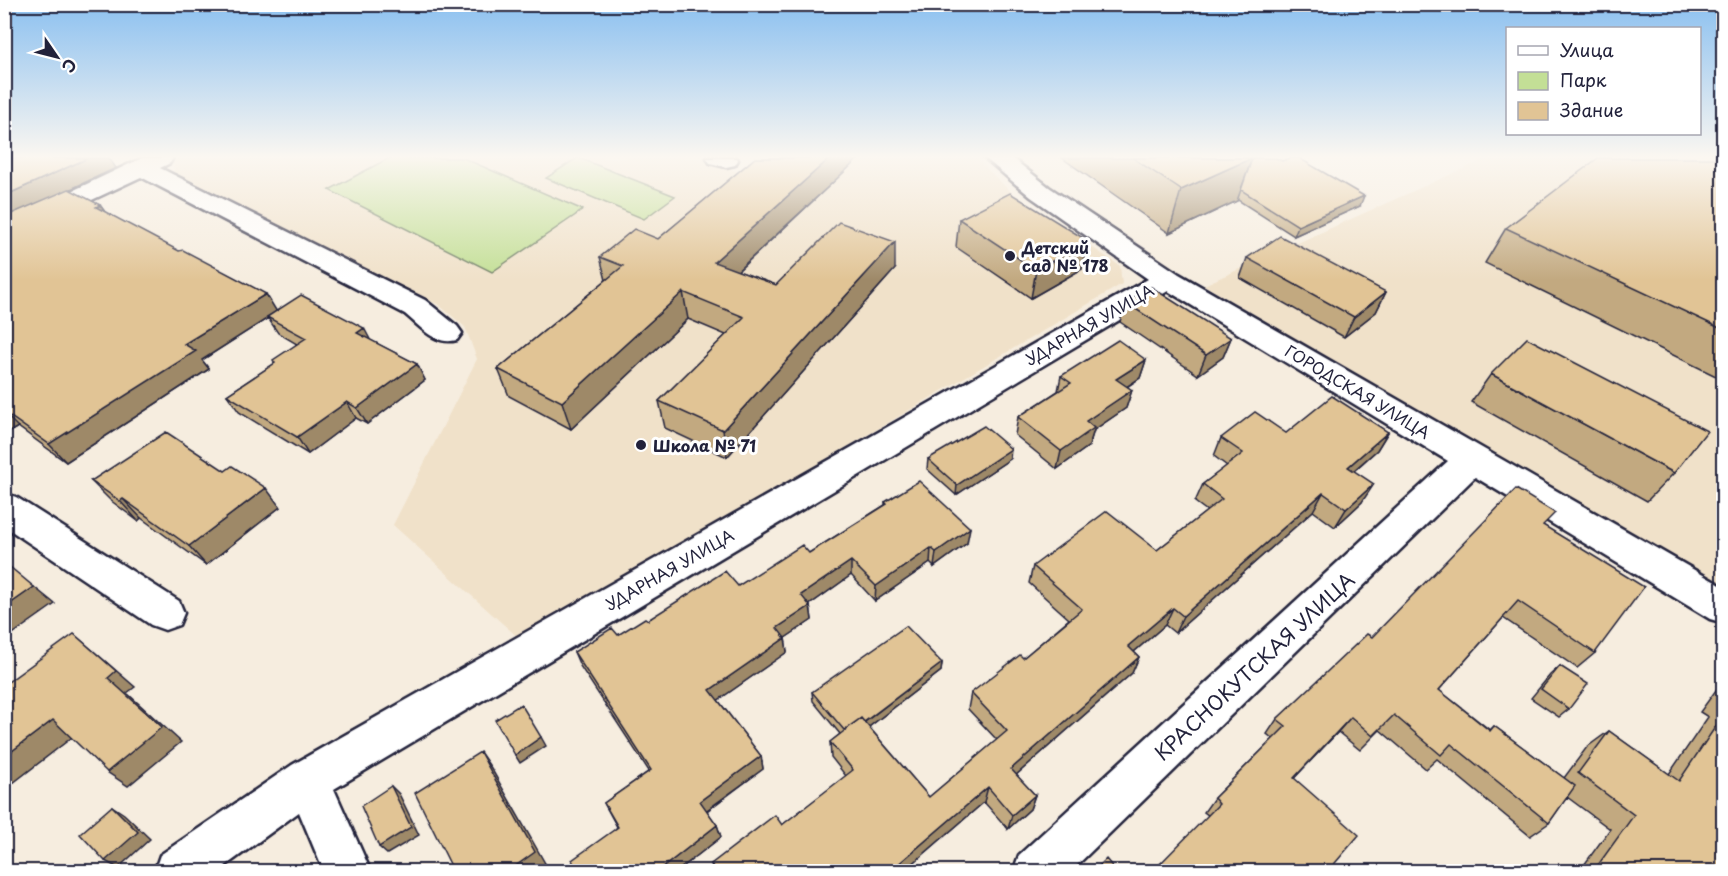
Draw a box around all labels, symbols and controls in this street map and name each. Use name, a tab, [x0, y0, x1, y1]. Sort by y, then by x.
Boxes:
north arrow	[27, 27, 87, 87]
legend	[1506, 27, 1701, 135]
text: Улица	[1560, 36, 1614, 63]
text: С	[57, 54, 83, 78]
text: Парк	[1560, 66, 1607, 93]
text: Здание	[1560, 96, 1623, 123]
place label: Детский сад № 178	[1021, 235, 1109, 277]
marker: Детский сад № 178	[1003, 249, 1017, 263]
street label: УДАРНАЯ УЛИЦА	[1020, 277, 1158, 371]
street label: ГОРОДСКАЯ УЛИЦА	[1281, 338, 1435, 444]
place label: Школа № 71	[653, 433, 756, 457]
marker: Школа № 71	[634, 438, 648, 452]
street label: УДАРНАЯ УЛИЦА	[600, 522, 738, 616]
street label: КРАСНОКУТСКАЯ УЛИЦА	[1147, 565, 1361, 767]

